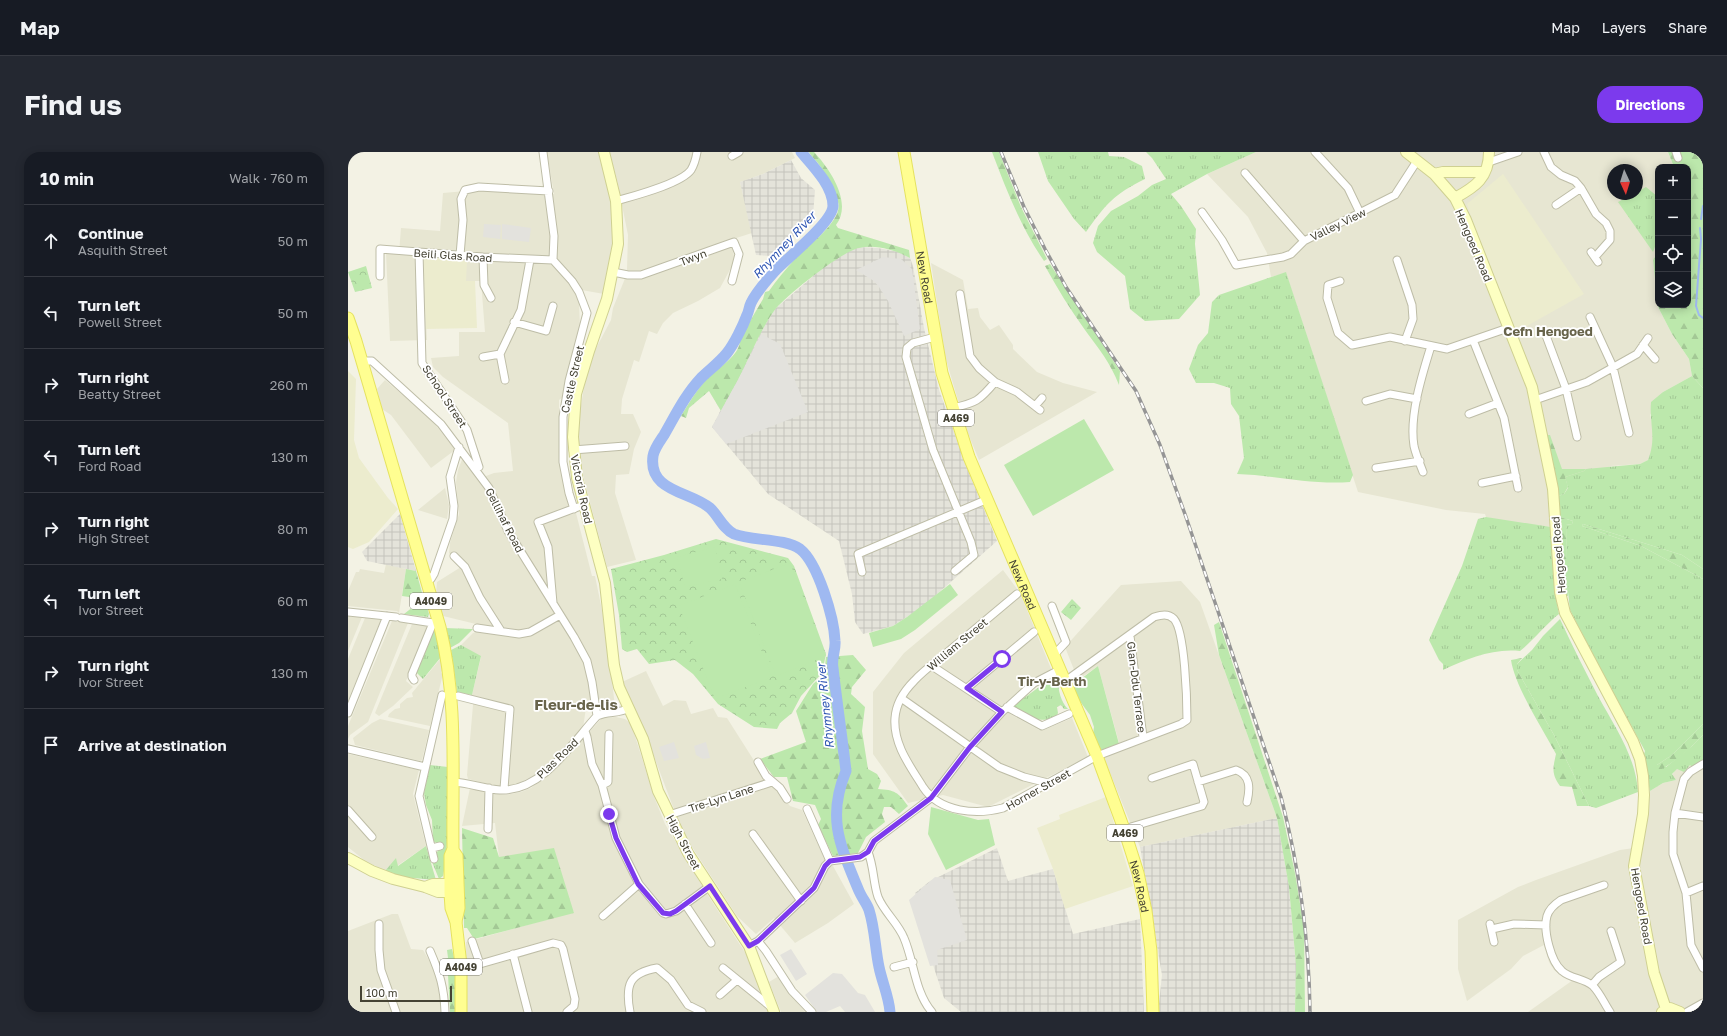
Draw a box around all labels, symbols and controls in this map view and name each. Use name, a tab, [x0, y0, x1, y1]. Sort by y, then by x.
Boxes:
text: Map	[20, 16, 60, 39]
text: Map	[1551, 19, 1580, 36]
text: Layers	[1602, 19, 1646, 36]
text: Share	[1668, 19, 1707, 36]
button: Directions	[1597, 86, 1703, 123]
text: Find us	[24, 88, 122, 121]
north arrow	[1607, 164, 1643, 200]
map controls	[1655, 164, 1691, 308]
button: +	[1655, 164, 1691, 200]
text: 10 min	[40, 168, 94, 189]
text: Walk · 760 m	[229, 170, 308, 186]
button: −	[1655, 200, 1691, 236]
street label: Valley View	[1308, 205, 1368, 243]
water label: Rhymney River	[749, 207, 820, 282]
street label: Hengoed Road	[1453, 207, 1495, 283]
text: Continue	[78, 224, 144, 242]
icon: ahead	[40, 230, 62, 252]
text: 50 m	[278, 233, 308, 249]
button: locate	[1655, 236, 1691, 272]
text: Asquith Street	[78, 242, 168, 258]
street label: Beili Glas Road	[413, 246, 493, 264]
street label: Twyn	[678, 246, 708, 268]
street label: New Road	[915, 250, 936, 305]
button: layers	[1655, 272, 1691, 308]
text: Turn left	[78, 296, 140, 314]
icon: left	[40, 302, 62, 324]
text: 50 m	[278, 305, 308, 321]
text: Powell Street	[78, 314, 162, 330]
district label: Cefn Hengoed	[1503, 323, 1593, 339]
street label: Castle Street	[558, 344, 586, 414]
street label: School Street	[420, 362, 470, 430]
text: Turn right	[78, 368, 149, 386]
icon: right	[40, 374, 62, 396]
text: 260 m	[270, 377, 308, 393]
text: Beatty Street	[78, 386, 161, 402]
road number: A469	[938, 410, 974, 426]
text: Turn left	[78, 440, 140, 458]
icon: left	[40, 446, 62, 468]
text: 130 m	[271, 449, 308, 465]
street label: Victoria Road	[568, 453, 596, 525]
text: Ford Road	[78, 458, 141, 474]
street label: Gellihaf Road	[483, 485, 527, 555]
text: Turn right	[78, 512, 149, 530]
street label: Hengoed Road	[1548, 516, 1568, 594]
icon: right	[40, 518, 62, 540]
text: 80 m	[277, 521, 308, 537]
text: High Street	[78, 530, 149, 546]
street label: New Road	[1007, 557, 1040, 611]
text: Turn left	[78, 584, 140, 602]
icon: left	[40, 590, 62, 612]
text: 60 m	[277, 593, 308, 609]
road number: A4049	[410, 593, 452, 609]
text: Ivor Street	[78, 602, 144, 618]
street label: William Street	[924, 615, 990, 673]
street label: Glan-Ddu Terrace	[1125, 641, 1149, 733]
route start	[993, 650, 1011, 668]
text: Turn right	[78, 656, 149, 674]
water label: Rhymney River	[813, 660, 837, 750]
icon: right	[40, 662, 62, 684]
text: 130 m	[271, 665, 308, 681]
district label: Tir-y-Berth	[1018, 673, 1087, 689]
text: Ivor Street	[78, 674, 144, 690]
district label: Fleur-de-lis	[534, 695, 618, 713]
icon: arrive	[40, 734, 62, 756]
street label: Plas Road	[534, 735, 580, 781]
text: Arrive at destination	[78, 736, 227, 754]
street label: Horner Street	[1003, 766, 1073, 812]
street label: Tre-Lyn Lane	[687, 781, 755, 815]
route end	[600, 805, 618, 823]
street label: High Street	[664, 812, 704, 872]
road number: A469	[1107, 825, 1143, 841]
street label: New Road	[1128, 858, 1153, 913]
street label: Hengoed Road	[1629, 867, 1655, 945]
road number: A4049	[440, 959, 482, 975]
scale bar	[360, 984, 452, 1003]
text: 100 m	[366, 986, 397, 999]

